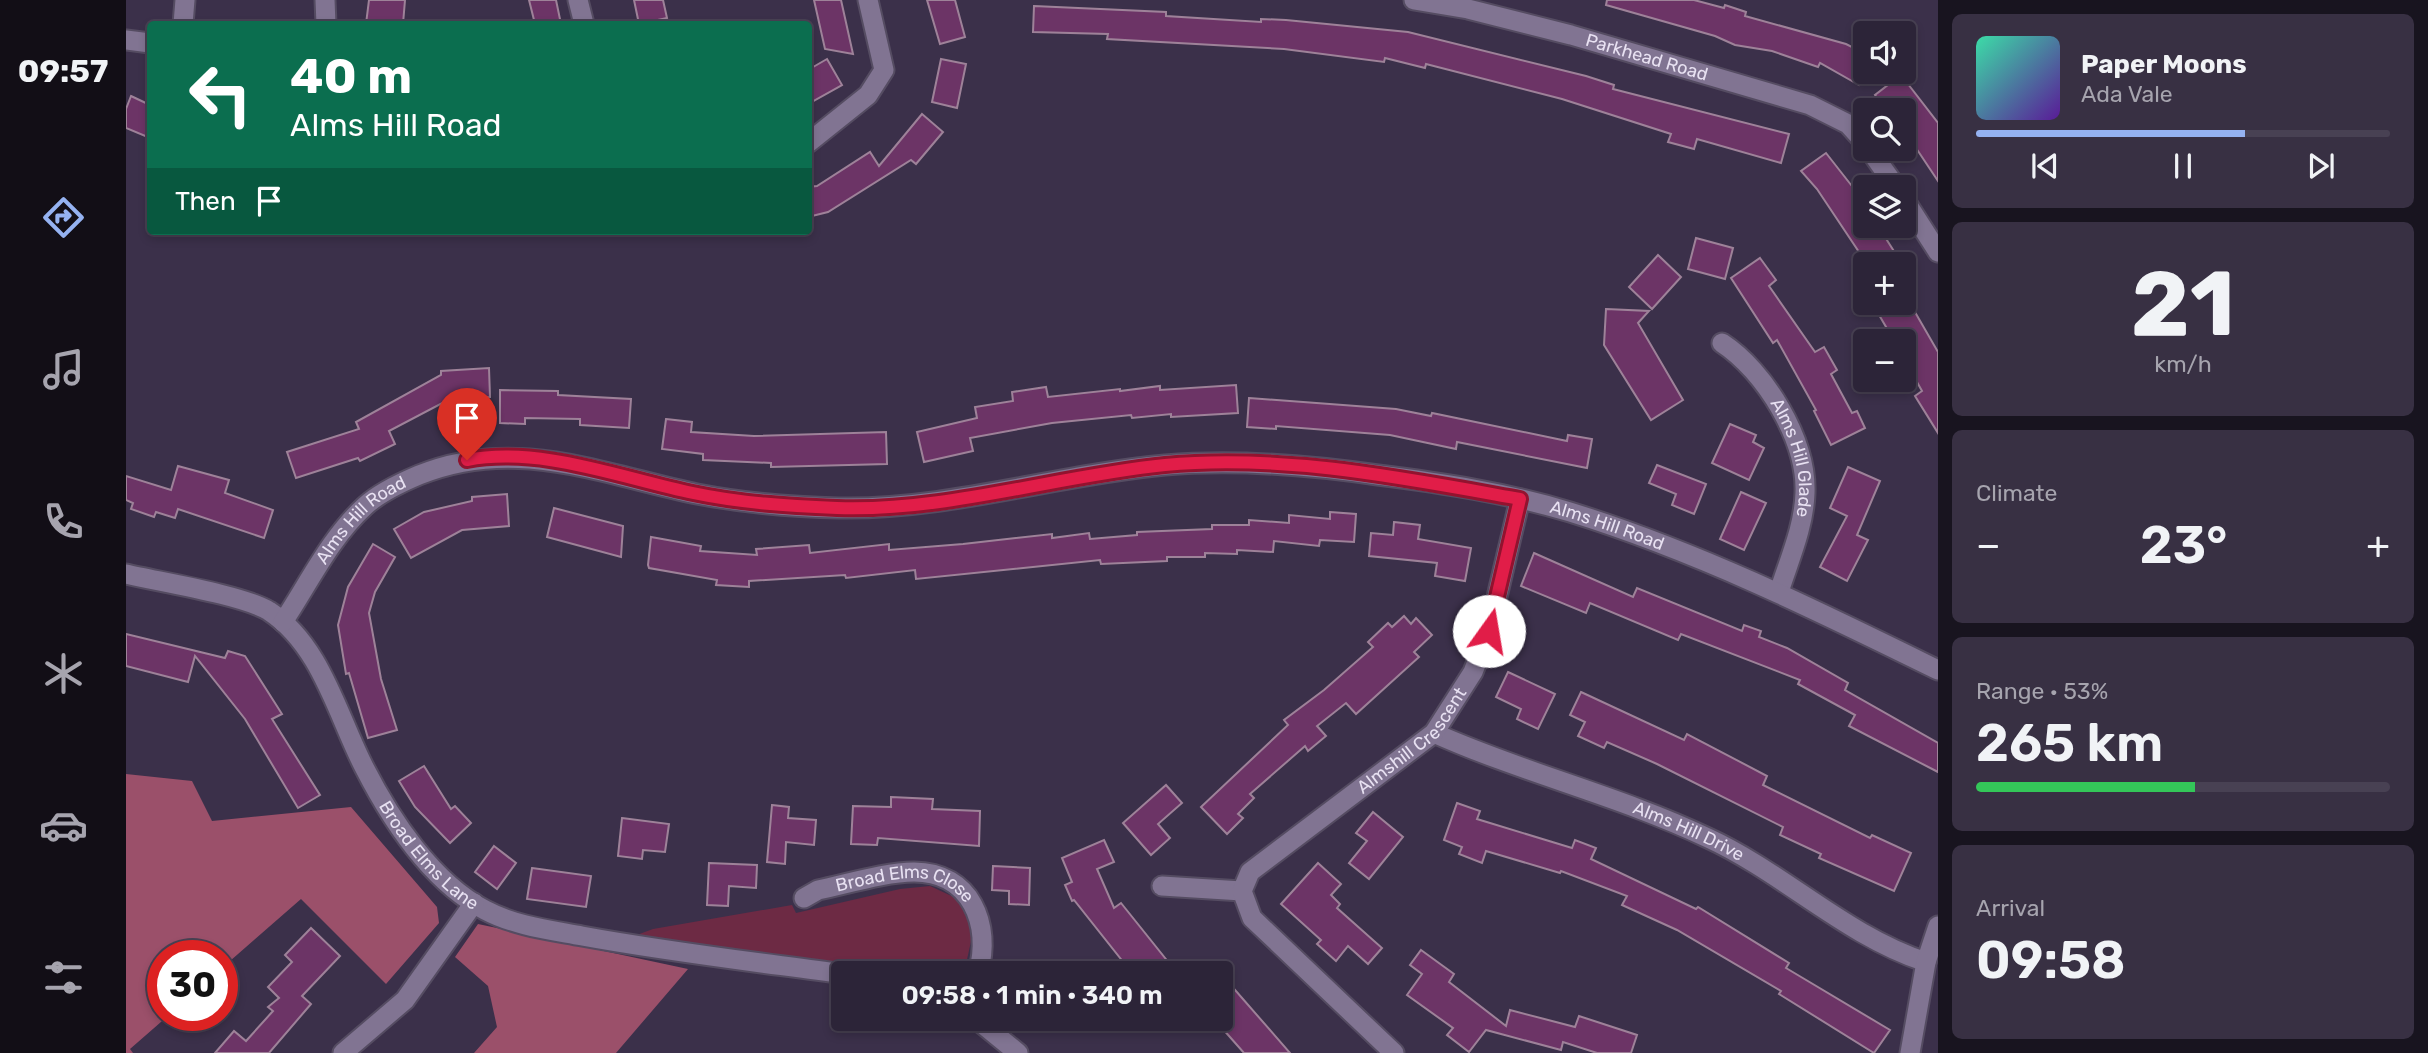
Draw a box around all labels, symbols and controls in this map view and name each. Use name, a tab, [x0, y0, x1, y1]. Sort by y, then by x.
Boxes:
map controls	[1853, 21, 1916, 392]
button: sound	[1853, 21, 1916, 84]
street label: Parkhead Road	[1583, 29, 1711, 86]
text: 40 m	[290, 47, 412, 105]
icon: left	[175, 49, 266, 140]
text: Paper Moons	[2081, 49, 2247, 80]
text: 09:57	[18, 52, 108, 90]
text: Ada Vale	[2081, 80, 2173, 108]
button: search	[1853, 98, 1916, 161]
text: Alms Hill Road	[290, 106, 502, 144]
icon: previous	[2026, 147, 2064, 185]
icon: pause	[2164, 147, 2202, 185]
icon: next	[2302, 147, 2340, 185]
button: layers	[1853, 175, 1916, 238]
icon: arrive	[250, 182, 288, 220]
text: Then	[175, 186, 236, 217]
icon: directions	[39, 193, 88, 242]
text: 21	[2131, 250, 2235, 358]
button: +	[1853, 252, 1916, 315]
button: −	[1853, 329, 1916, 392]
icon: music	[39, 345, 88, 394]
text: km/h	[2154, 350, 2212, 378]
pin	[437, 388, 497, 460]
street label: Alms Hill Glade	[1766, 394, 1816, 519]
icon: arrive	[448, 399, 486, 437]
street label: Alms Hill Road	[311, 471, 410, 568]
text: Climate	[1976, 479, 2057, 507]
street label: Alms Hill Road	[1548, 496, 1667, 555]
icon: phone	[39, 497, 88, 546]
text: 23°	[2140, 514, 2227, 576]
text: −	[1976, 522, 2001, 568]
text: +	[2366, 522, 2390, 568]
position arrow	[1452, 594, 1526, 668]
icon: climate	[39, 649, 88, 698]
text: Range · 53%	[1976, 677, 2108, 705]
street label: Almshill Crescent	[1352, 683, 1471, 798]
text: 265 km	[1976, 712, 2163, 774]
street label: Broad Elms Lane	[374, 797, 483, 915]
street label: Alms Hill Drive	[1630, 797, 1748, 866]
icon: car	[39, 801, 88, 850]
street label: Broad Elms Close	[833, 861, 979, 907]
text: Arrival	[1976, 894, 2045, 922]
text: 09:58	[1976, 929, 2126, 991]
speed limit sign: 30	[147, 940, 238, 1031]
icon: filters	[39, 953, 88, 1002]
text: 09:58 · 1 min · 340 m	[901, 980, 1163, 1011]

